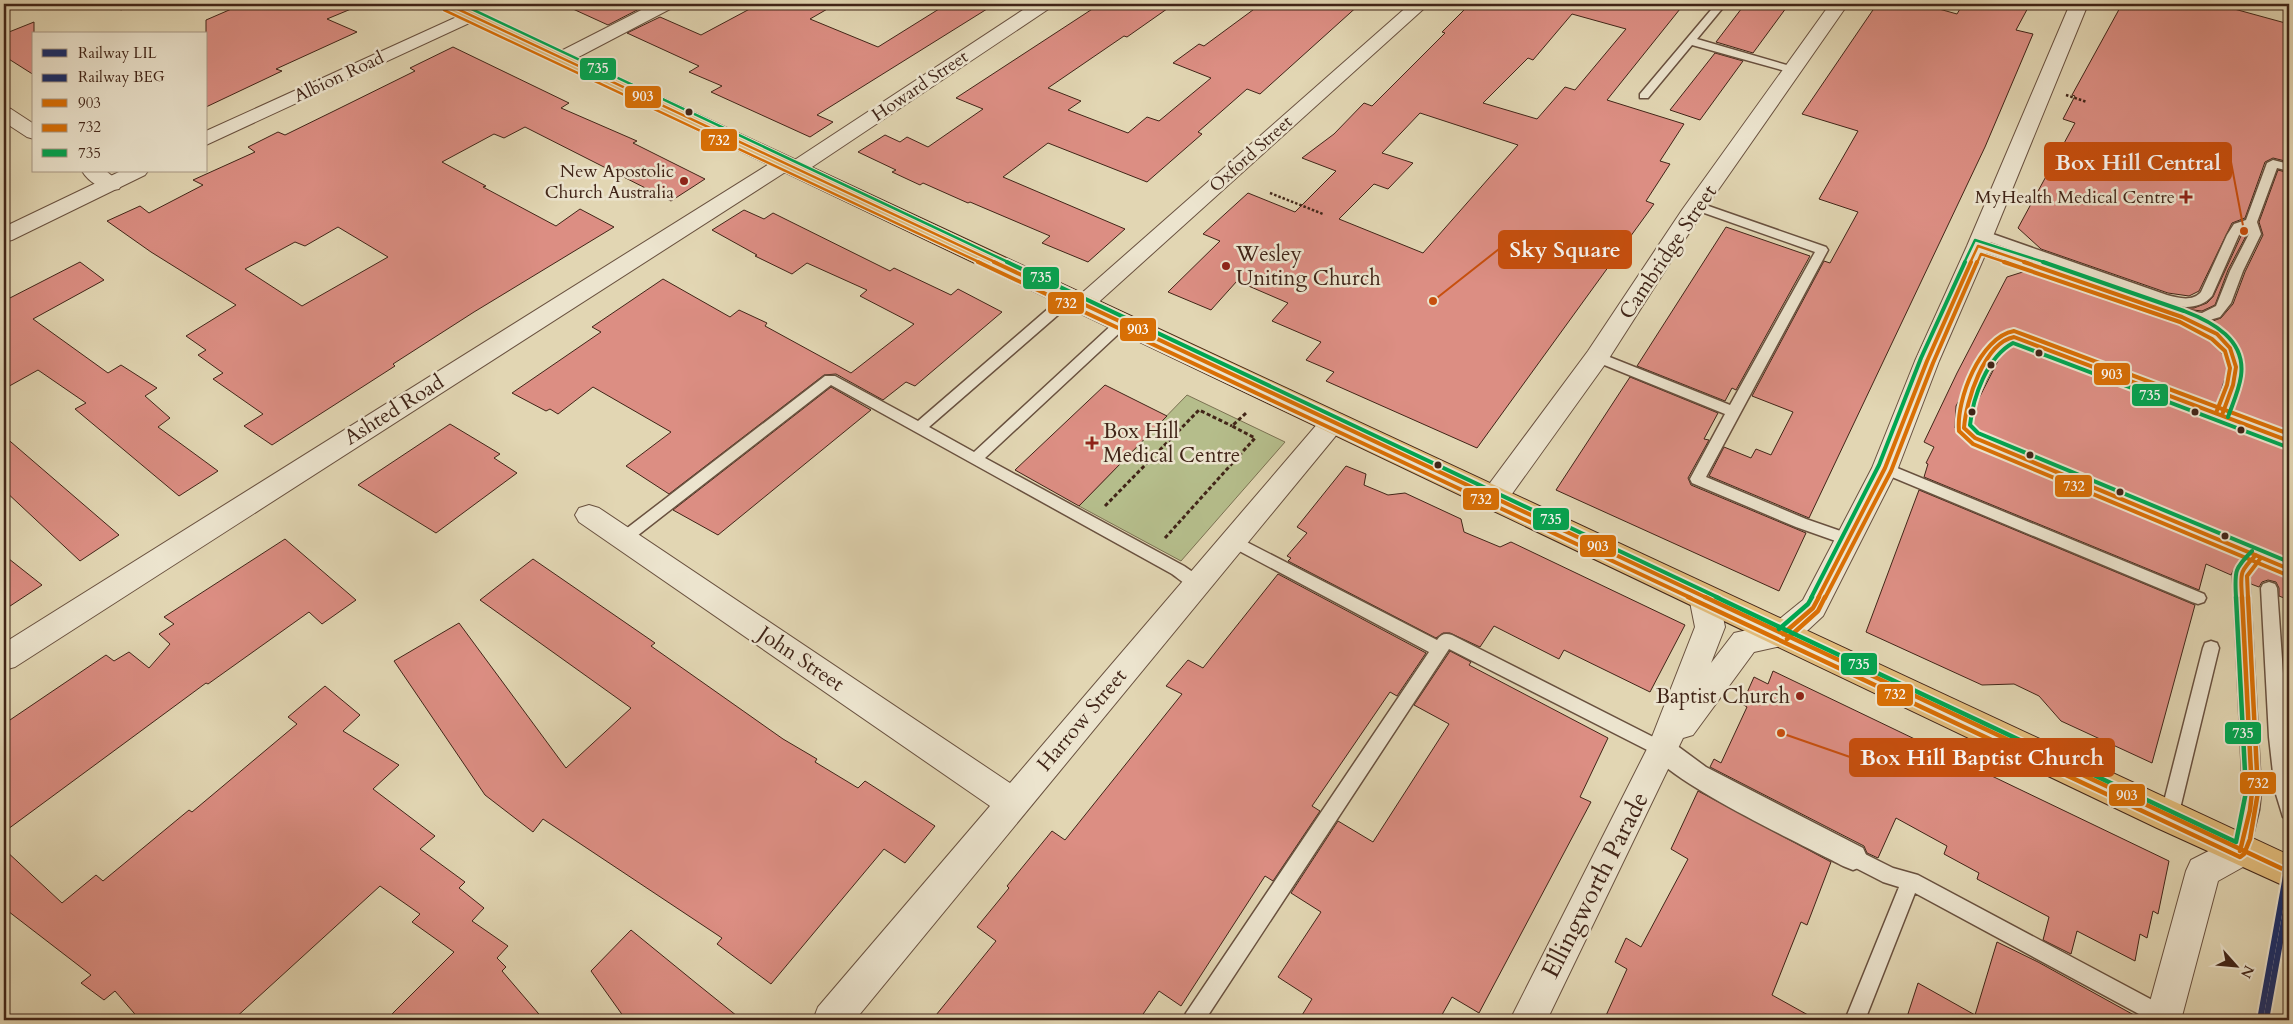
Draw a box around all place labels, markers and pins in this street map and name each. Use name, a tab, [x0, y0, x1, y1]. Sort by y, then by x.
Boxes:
unlabelled marker	[684, 107, 694, 117]
callout: Box Hill Central	[2045, 143, 2231, 180]
place label: New Apostolic Church Australia	[545, 159, 674, 205]
marker: New Apostolic Church Australia	[678, 175, 690, 187]
place label: MyHealth Medical Centre	[1975, 185, 2175, 210]
marker: MyHealth Medical Centre	[2179, 190, 2193, 204]
callout: Sky Square	[1499, 231, 1631, 268]
place label: Wesley Uniting Church	[1235, 240, 1381, 293]
marker: Wesley Uniting Church	[1220, 260, 1232, 272]
unlabelled marker	[2034, 348, 2044, 358]
unlabelled marker	[1986, 360, 1996, 370]
unlabelled marker	[1967, 407, 1977, 417]
unlabelled marker	[2190, 407, 2200, 417]
place label: Box Hill Medical Centre	[1103, 417, 1240, 470]
unlabelled marker	[2236, 425, 2246, 435]
marker: Box Hill Medical Centre	[1085, 436, 1099, 450]
unlabelled marker	[2025, 450, 2035, 460]
unlabelled marker	[1433, 460, 1443, 470]
unlabelled marker	[2115, 487, 2125, 497]
unlabelled marker	[2220, 531, 2230, 541]
place label: Baptist Church	[1656, 682, 1790, 711]
marker: Baptist Church	[1794, 690, 1806, 702]
callout: Box Hill Baptist Church	[1850, 739, 2114, 776]

